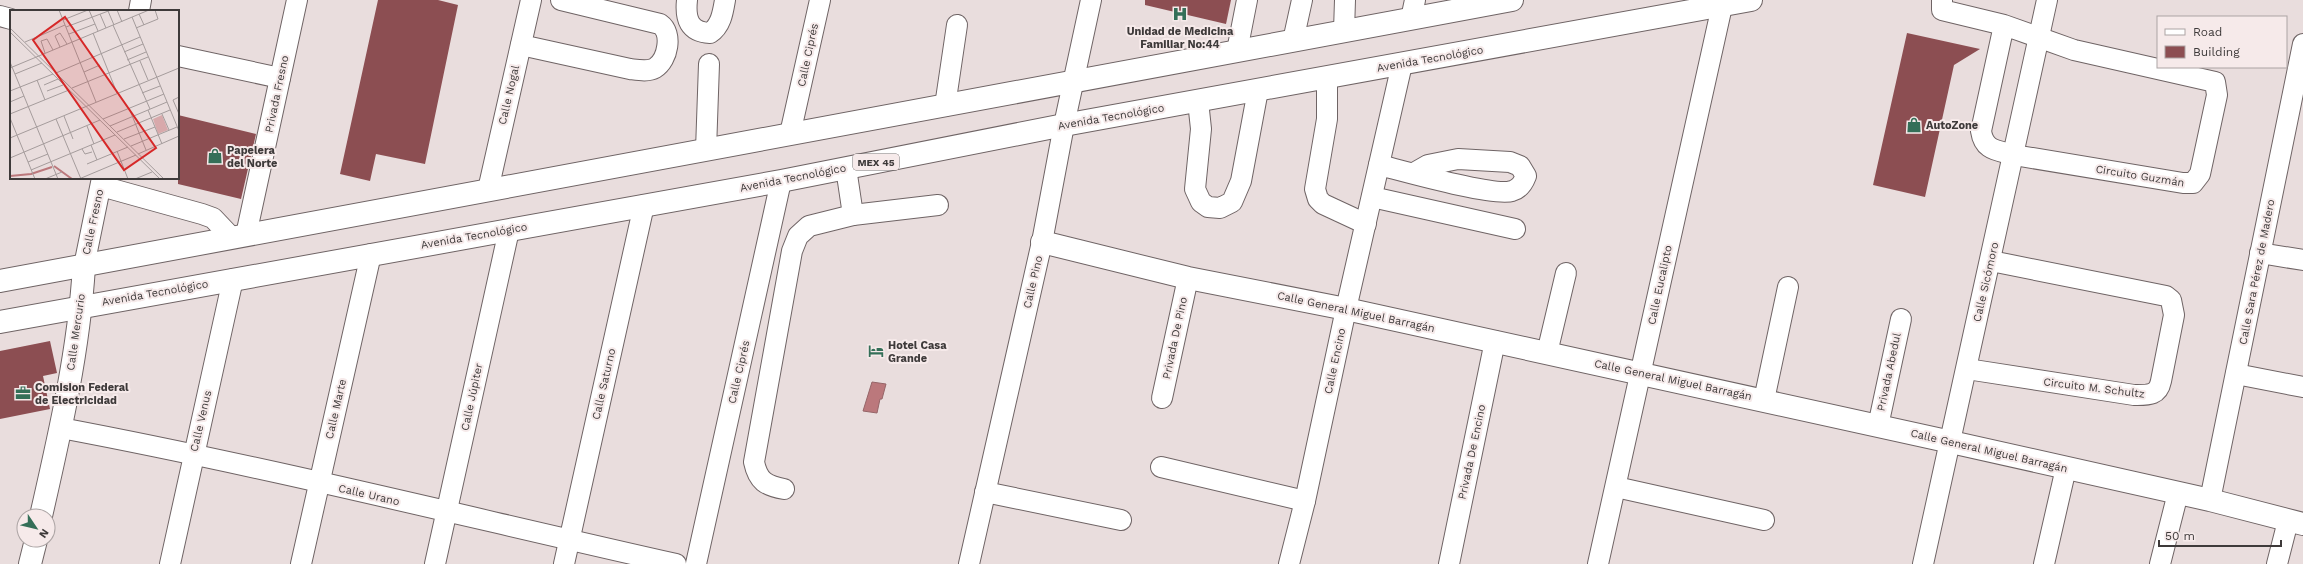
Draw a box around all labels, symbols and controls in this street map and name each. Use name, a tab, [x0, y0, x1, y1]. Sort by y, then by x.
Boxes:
hospital icon: Unidad de Medicina Familiar No:44	[1171, 5, 1189, 23]
inset map	[10, 10, 179, 179]
legend	[2157, 16, 2287, 68]
street label: Calle Ciprés	[795, 22, 821, 88]
place label: Unidad de Medicina Familiar No:44	[1127, 25, 1234, 51]
text: Road	[2193, 25, 2222, 39]
street label: Avenida Tecnológico	[1376, 43, 1484, 75]
text: Building	[2193, 45, 2240, 59]
street label: Privada Fresno	[262, 54, 292, 134]
street label: Calle Nogal	[496, 63, 522, 126]
street label: Avenida Tecnológico	[1057, 101, 1165, 133]
shop icon: AutoZone	[1905, 116, 1923, 134]
place label: AutoZone	[1926, 119, 1978, 132]
place label: Papelera del Norte	[227, 144, 277, 170]
shop icon: Papelera del Norte	[206, 147, 224, 165]
road number: MEX 45	[853, 154, 899, 170]
street label: Avenida Tecnológico	[739, 161, 847, 195]
street label: Circuito Guzmán	[2095, 163, 2185, 189]
street label: Calle Fresno	[80, 188, 106, 256]
street label: Calle Sara Pérez de Madero	[2237, 198, 2277, 346]
street label: Avenida Tecnológico	[420, 220, 528, 252]
street label: Calle Sicómoro	[1971, 241, 2001, 323]
street label: Calle Eucalipto	[1645, 244, 1675, 326]
street label: Calle Pino	[1021, 254, 1045, 310]
street label: Avenida Tecnológico	[101, 277, 209, 309]
street label: Calle General Miguel Barragán	[1276, 289, 1436, 335]
street label: Calle Mercurio	[64, 293, 88, 371]
street label: Privada De Pino	[1160, 296, 1190, 380]
street label: Calle Encino	[1322, 327, 1348, 395]
street label: Privada Abedul	[1874, 331, 1904, 412]
street label: Calle Ciprés	[725, 339, 753, 405]
place label: Hotel Casa Grande	[888, 339, 947, 365]
hotel icon: Hotel Casa Grande	[867, 342, 885, 360]
street label: Calle Saturno	[589, 347, 619, 421]
street label: Calle General Miguel Barragán	[1593, 357, 1753, 403]
street label: Calle Júpiter	[459, 362, 486, 432]
street label: Circuito M. Schultz	[2043, 375, 2146, 401]
street label: Calle Marte	[323, 378, 349, 440]
place label: Comision Federal de Electricidad	[35, 381, 129, 407]
office icon: Comision Federal de Electricidad	[14, 384, 32, 402]
street label: Calle Venus	[188, 389, 214, 453]
street label: Privada De Encino	[1456, 403, 1488, 501]
street label: Calle General Miguel Barragán	[1909, 427, 2069, 475]
street label: Calle Urano	[337, 482, 401, 508]
north arrow	[16, 508, 56, 548]
scale bar	[2159, 522, 2281, 548]
text: N	[36, 526, 51, 541]
text: 50 m	[2165, 529, 2195, 543]

